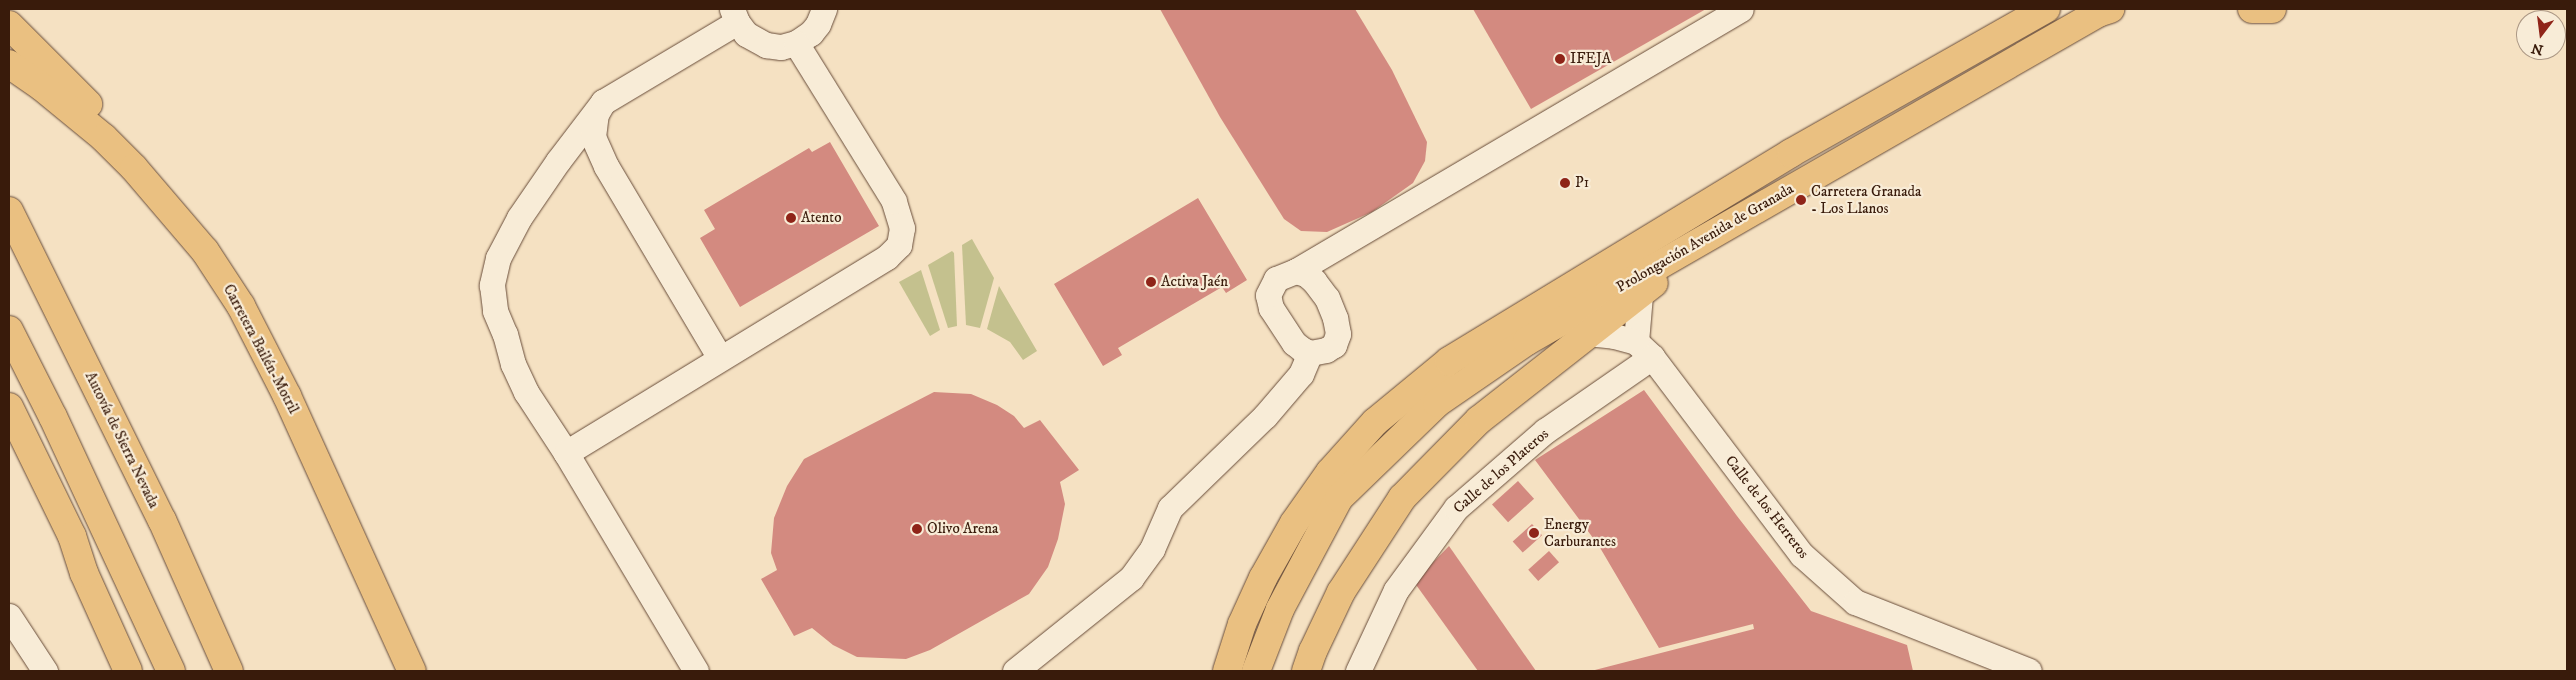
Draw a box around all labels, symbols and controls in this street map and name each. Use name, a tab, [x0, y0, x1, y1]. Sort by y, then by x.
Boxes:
north arrow	[2516, 10, 2566, 60]
text: N	[2529, 38, 2545, 59]
place label: IFEJA	[1570, 50, 1611, 68]
marker: IFEJA	[1554, 53, 1566, 65]
place label: P1	[1575, 174, 1589, 192]
marker: P1	[1559, 177, 1571, 189]
street label: Prolongación Avenida de Granada	[1613, 180, 1797, 296]
place label: Carretera Granada - Los Llanos	[1811, 182, 1921, 217]
marker: Carretera Granada - Los Llanos	[1795, 194, 1807, 206]
place label: Atento	[801, 209, 841, 227]
marker: Atento	[785, 212, 797, 224]
place label: Activa Jaén	[1161, 273, 1228, 291]
marker: Activa Jaén	[1145, 276, 1157, 288]
street label: Carretera Bailén-Motril	[219, 281, 303, 417]
street label: Autovía de Sierra Nevada	[81, 369, 163, 511]
street label: Calle de los Plateros	[1450, 425, 1552, 517]
street label: Calle de los Herreros	[1721, 452, 1813, 562]
place label: Energy Carburantes	[1544, 515, 1616, 550]
place label: Olivo Arena	[927, 520, 998, 538]
marker: Olivo Arena	[911, 523, 923, 535]
marker: Energy Carburantes	[1528, 527, 1540, 539]

